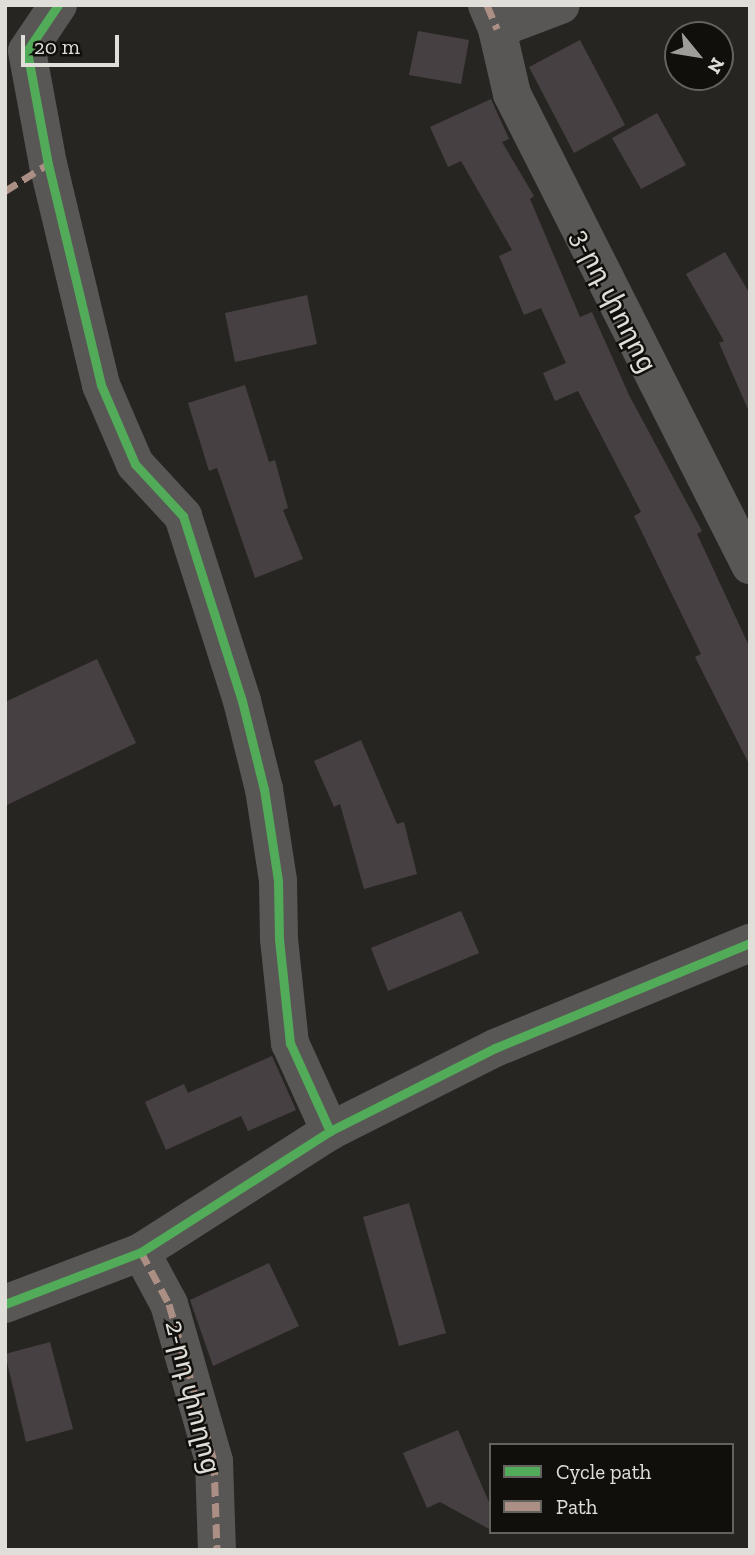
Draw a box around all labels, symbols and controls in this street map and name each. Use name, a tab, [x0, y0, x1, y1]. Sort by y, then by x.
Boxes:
scale bar	[24, 21, 122, 65]
north arrow	[664, 21, 734, 91]
text: 20 m	[34, 34, 80, 59]
text: N	[702, 54, 729, 78]
street label: 3-րդ փողոց	[564, 224, 664, 378]
street label: 2-րդ փողոց	[158, 1317, 228, 1477]
legend	[489, 1443, 734, 1534]
text: Cycle path	[556, 1459, 651, 1484]
text: Path	[556, 1494, 598, 1519]

